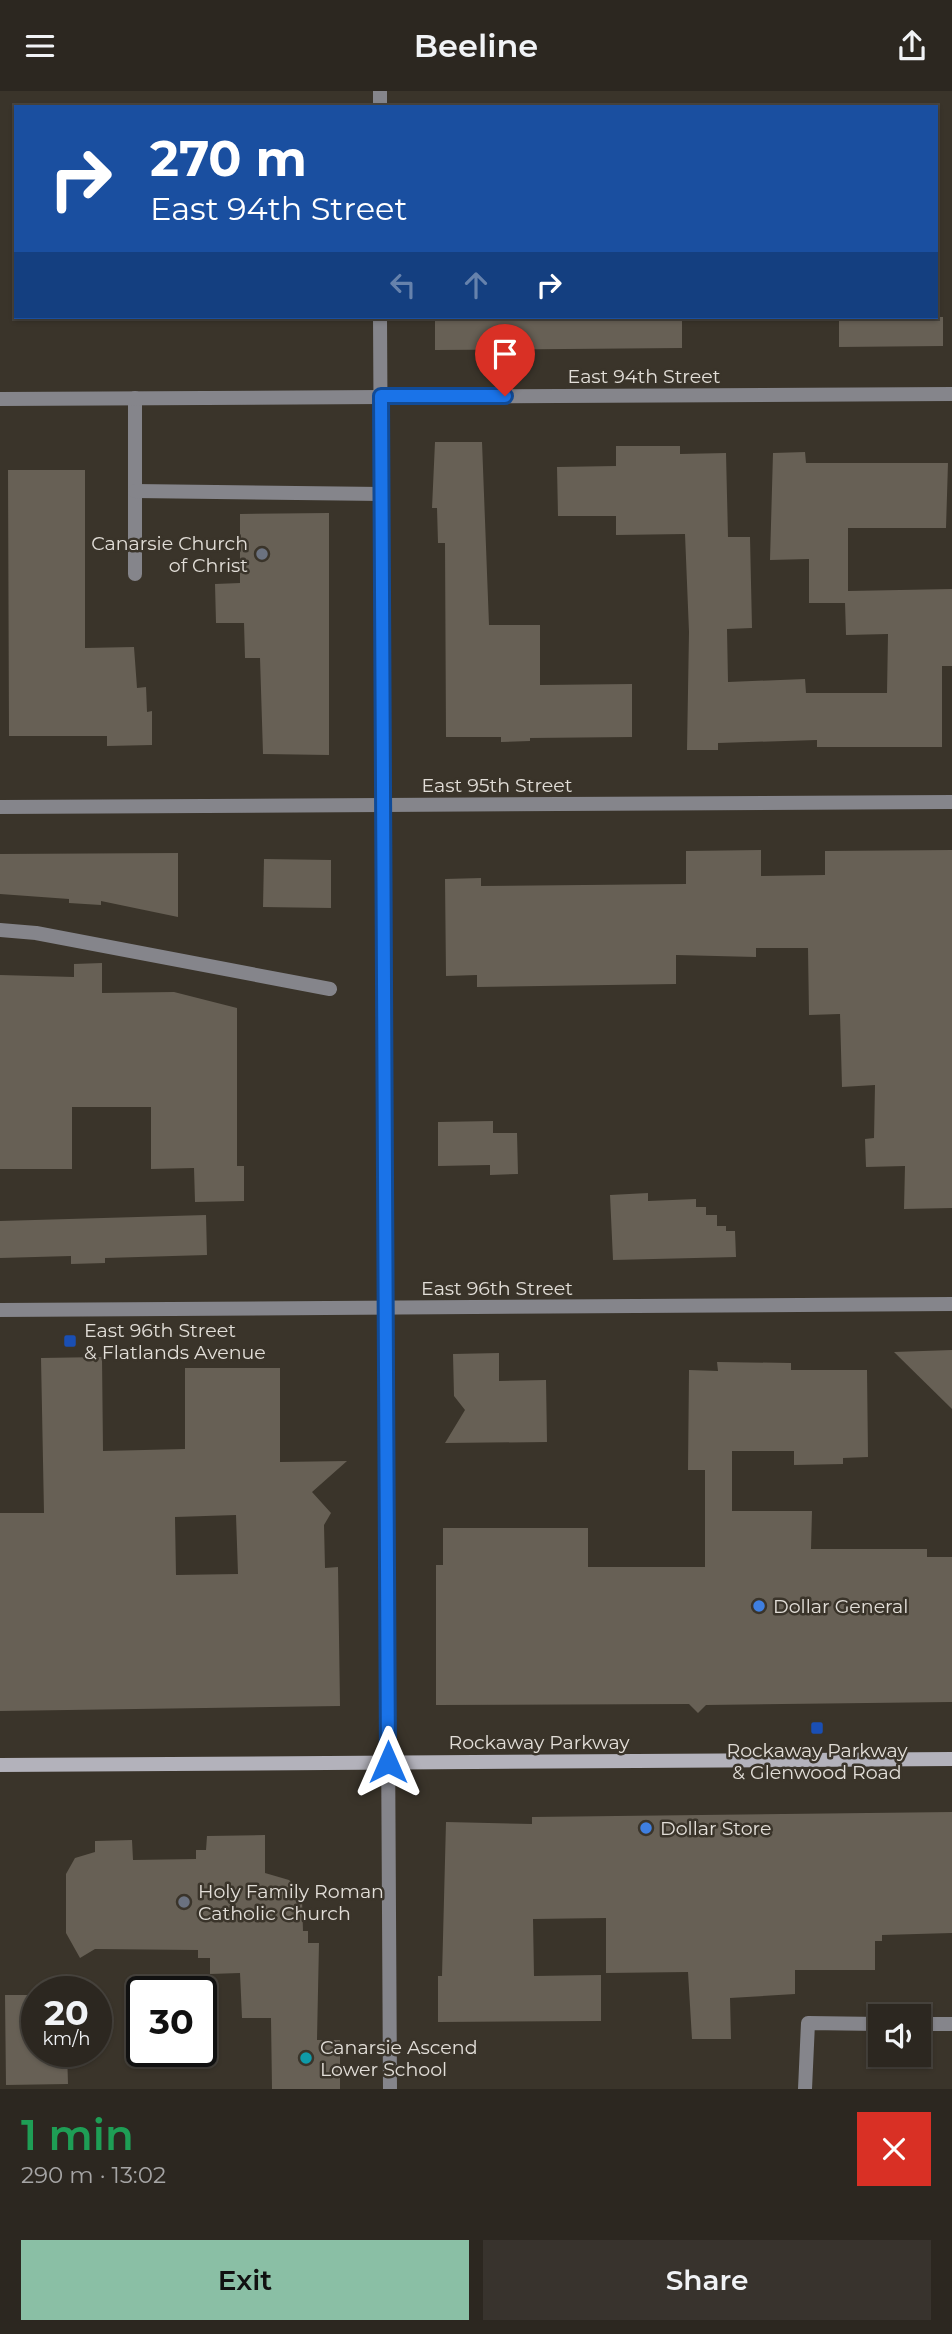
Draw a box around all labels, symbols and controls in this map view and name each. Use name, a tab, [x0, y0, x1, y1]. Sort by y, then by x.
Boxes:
text: Beeline	[414, 26, 538, 65]
icon: menu	[21, 27, 59, 65]
icon: share	[893, 27, 931, 65]
text: 270 m	[150, 129, 307, 188]
icon: right	[35, 133, 126, 224]
text: East 94th Street	[150, 189, 407, 228]
icon: left	[384, 266, 422, 304]
icon: ahead	[457, 266, 495, 304]
icon: right	[530, 266, 568, 304]
pin	[475, 324, 535, 396]
icon: arrive	[486, 335, 524, 373]
street label: East 94th Street	[568, 365, 721, 388]
place label: Canarsie Church of Christ	[91, 532, 248, 577]
marker: Canarsie Church of Christ	[254, 546, 270, 562]
street label: East 95th Street	[421, 774, 573, 797]
street label: East 96th Street	[421, 1277, 573, 1300]
place label: East 96th Street & Flatlands Avenue	[84, 1319, 266, 1364]
marker: East 96th Street & Flatlands Avenue	[62, 1333, 78, 1349]
place label: Dollar General	[773, 1595, 908, 1618]
marker: Dollar General	[751, 1598, 767, 1614]
marker: Rockaway Parkway & Glenwood Road	[809, 1720, 825, 1736]
position arrow	[351, 1725, 425, 1799]
street label: Rockaway Parkway	[448, 1731, 630, 1754]
place label: Rockaway Parkway & Glenwood Road	[726, 1739, 908, 1784]
place label: Dollar Store	[660, 1817, 771, 1840]
marker: Dollar Store	[638, 1820, 654, 1836]
place label: Holy Family Roman Catholic Church	[198, 1880, 384, 1925]
marker: Holy Family Roman Catholic Church	[176, 1894, 192, 1910]
speed limit sign: 30	[126, 1976, 217, 2067]
text: 20	[44, 1991, 89, 2034]
map controls	[868, 2004, 931, 2067]
button: sound	[868, 2004, 931, 2067]
text: km/h	[42, 2028, 91, 2050]
place label: Canarsie Ascend Lower School	[320, 2036, 478, 2081]
marker: Canarsie Ascend Lower School	[298, 2050, 314, 2066]
text: 1 min	[21, 2109, 134, 2161]
button: close	[857, 2112, 931, 2186]
text: 290 m · 13:02	[21, 2161, 166, 2189]
button: Exit	[21, 2240, 469, 2320]
button: Share	[483, 2240, 931, 2320]

